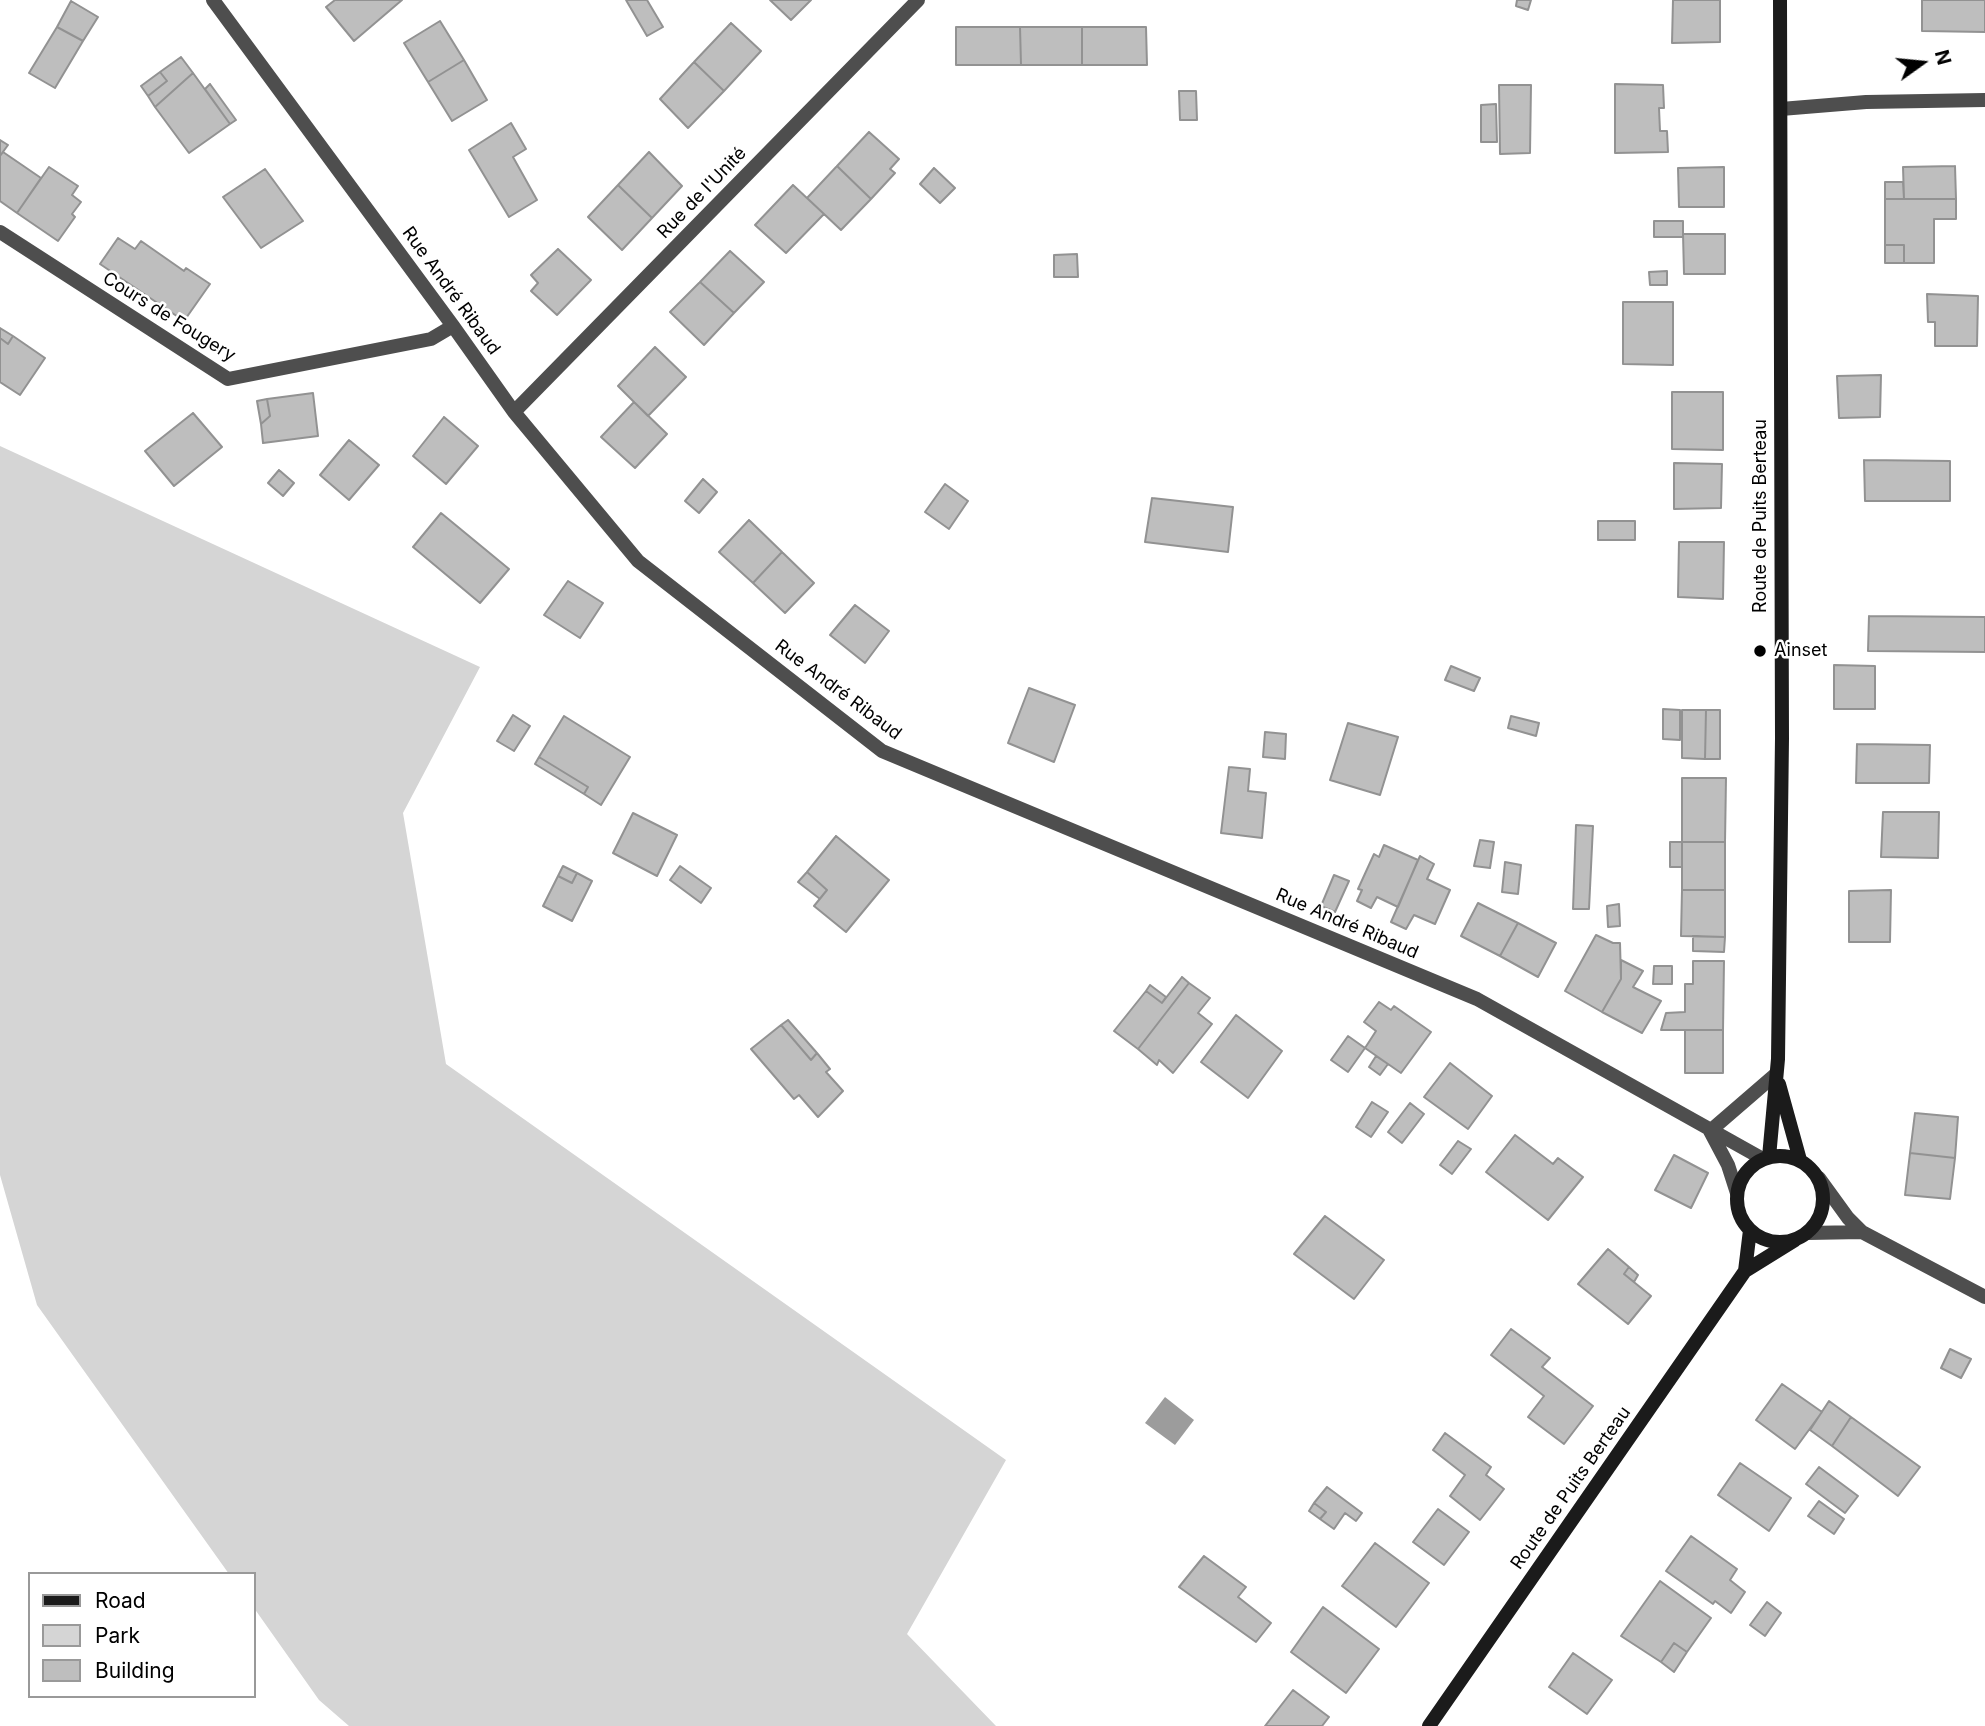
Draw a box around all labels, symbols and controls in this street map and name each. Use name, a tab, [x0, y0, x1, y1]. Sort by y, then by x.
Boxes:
north arrow	[1887, 28, 1957, 98]
text: N	[1930, 47, 1956, 67]
street label: Rue de l'Unité	[653, 143, 751, 243]
street label: Rue André Ribaud	[397, 223, 505, 359]
street label: Cours de Fougery	[99, 267, 239, 367]
street label: Route de Puits Berteau	[1750, 419, 1772, 613]
street label: Rue André Ribaud	[770, 635, 906, 745]
place label: Ainset	[1774, 640, 1827, 662]
marker: Ainset	[1752, 643, 1768, 659]
street label: Rue André Ribaud	[1272, 884, 1422, 964]
street label: Route de Puits Berteau	[1507, 1402, 1635, 1574]
legend	[28, 1572, 256, 1698]
text: Road	[95, 1588, 146, 1613]
text: Park	[95, 1623, 140, 1648]
text: Building	[95, 1658, 175, 1683]

